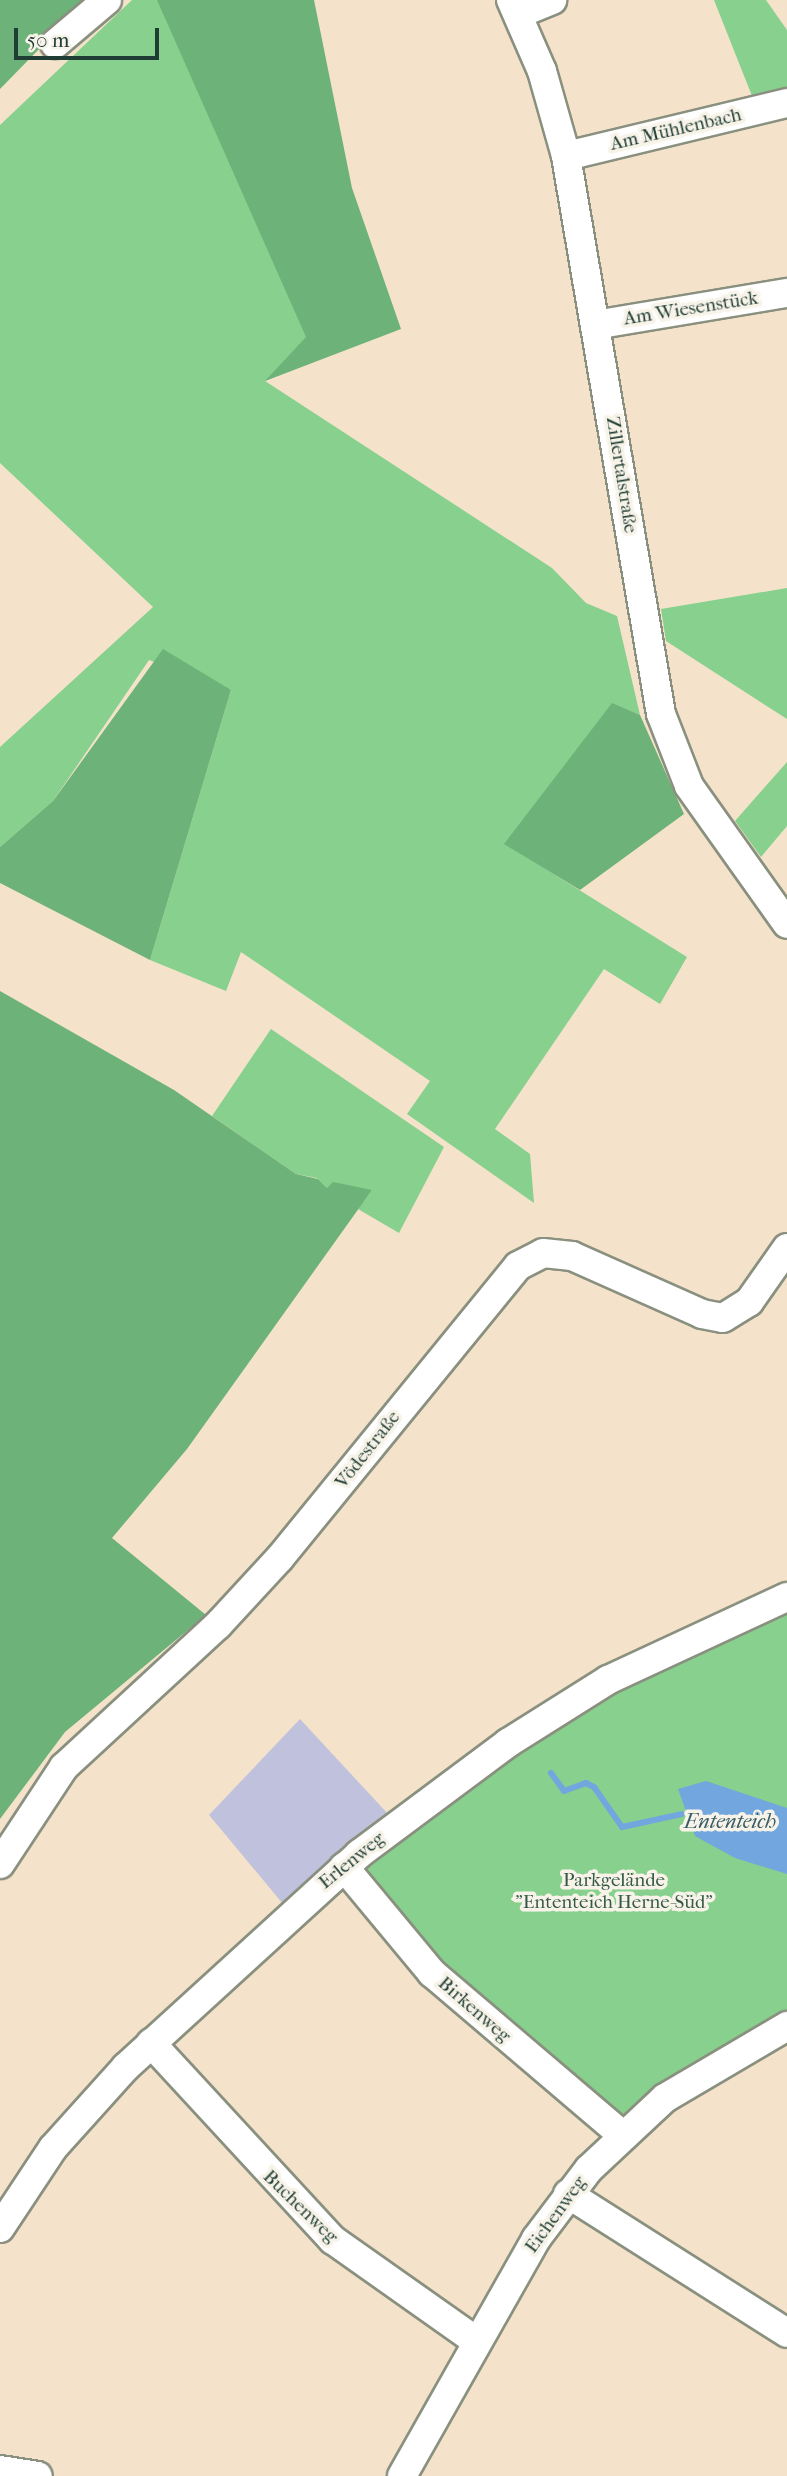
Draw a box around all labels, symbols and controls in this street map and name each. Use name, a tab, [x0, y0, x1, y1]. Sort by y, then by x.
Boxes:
scale bar	[18, 14, 163, 58]
text: 50 m	[27, 28, 70, 52]
street label: Am Mühlenbach	[608, 104, 744, 156]
street label: Am Wiesenstück	[622, 287, 760, 331]
street label: Zillertalstraße	[601, 415, 641, 535]
street label: Vödestraße	[331, 1407, 405, 1493]
water label: Ententeich	[684, 1808, 776, 1834]
street label: Erlenweg	[315, 1828, 389, 1894]
park label: Parkgelände "Ententeich Herne-Süd"	[515, 1870, 713, 1914]
street label: Birkenweg	[433, 1972, 515, 2048]
street label: Buchenweg	[258, 2166, 342, 2248]
street label: Eichenweg	[521, 2172, 591, 2258]

